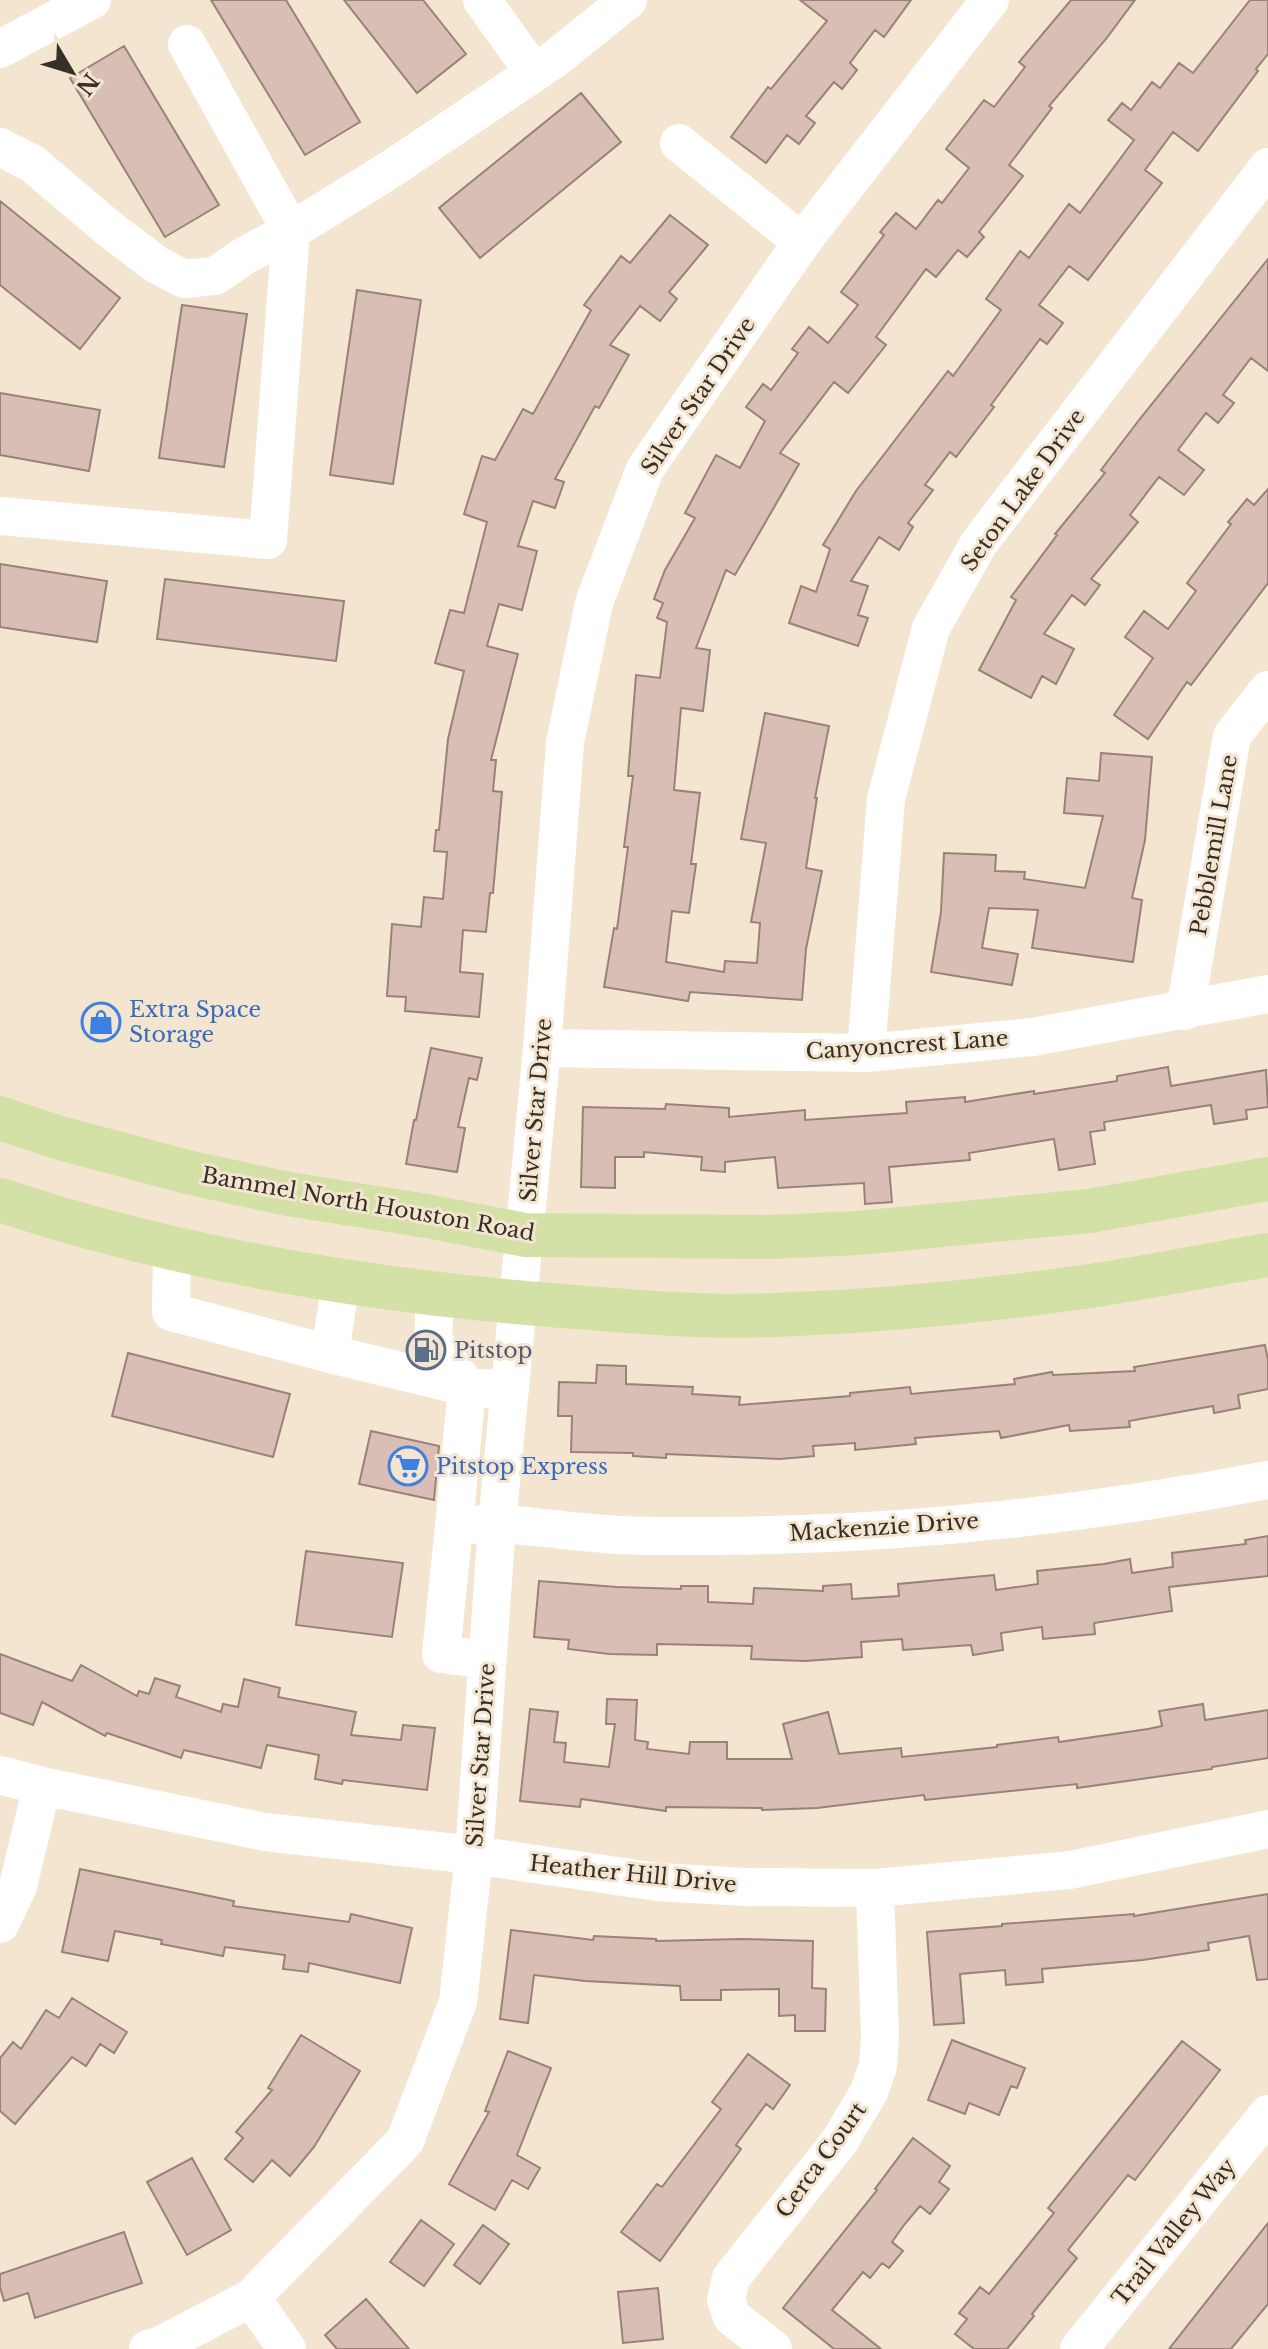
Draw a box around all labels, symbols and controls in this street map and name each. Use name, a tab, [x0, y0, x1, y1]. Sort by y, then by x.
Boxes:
north arrow	[32, 32, 112, 112]
text: N	[70, 68, 104, 101]
street label: Silver Star Drive	[635, 312, 761, 480]
street label: Seton Lake Drive	[955, 404, 1091, 576]
street label: Pebblemill Lane	[1185, 752, 1243, 938]
place label: Extra Space Storage	[129, 996, 261, 1048]
shop icon: Extra Space Storage	[80, 1001, 122, 1043]
street label: Silver Star Drive	[515, 1017, 557, 1203]
street label: Canyoncrest Lane	[805, 1024, 1009, 1066]
street label: Bammel North Houston Road	[199, 1161, 537, 1247]
fuel station icon: Pitstop	[405, 1329, 447, 1371]
place label: Pitstop	[454, 1337, 533, 1364]
supermarket icon: Pitstop Express	[387, 1445, 429, 1487]
place label: Pitstop Express	[436, 1453, 608, 1480]
street label: Mackenzie Drive	[788, 1507, 980, 1547]
street label: Silver Star Drive	[461, 1662, 501, 1848]
street label: Heather Hill Drive	[528, 1850, 738, 1898]
street label: Cerca Court	[770, 2096, 872, 2223]
street label: Trail Valley Way	[1106, 2153, 1242, 2311]

